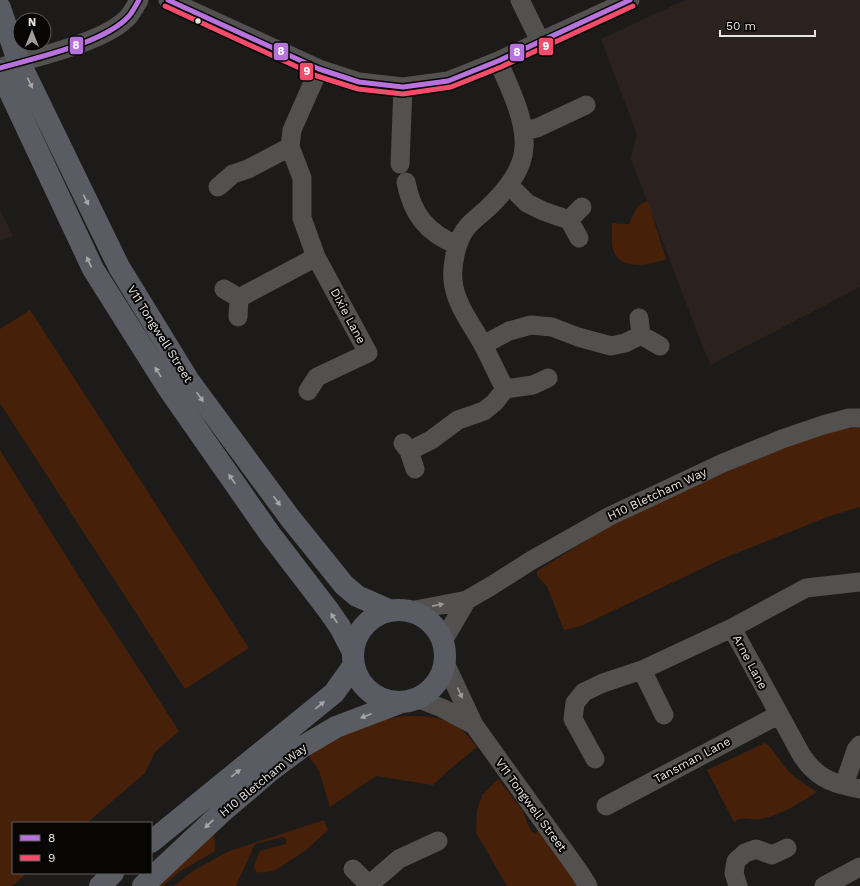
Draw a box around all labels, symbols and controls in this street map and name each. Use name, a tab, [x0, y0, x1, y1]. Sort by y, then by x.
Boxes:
north arrow	[12, 12, 52, 52]
scale bar	[720, 12, 815, 38]
text: N	[28, 16, 36, 29]
unlabelled marker	[193, 16, 203, 26]
text: 50 m	[726, 19, 756, 33]
line badge: 8	[69, 36, 84, 55]
line badge: 9	[538, 37, 554, 56]
text: 8	[73, 39, 80, 52]
text: 9	[543, 40, 550, 53]
line badge: 8	[273, 42, 289, 61]
line badge: 8	[509, 43, 525, 62]
text: 8	[278, 45, 285, 58]
text: 8	[514, 46, 521, 59]
line badge: 9	[299, 62, 314, 81]
text: 9	[304, 65, 311, 78]
one-way arrow	[27, 77, 33, 89]
one-way arrow	[83, 194, 89, 205]
one-way arrow	[86, 256, 92, 267]
street label: V11 Tongwell Street	[124, 283, 196, 385]
street label: Dixie Lane	[328, 286, 368, 346]
one-way arrow	[154, 367, 162, 377]
one-way arrow	[196, 392, 204, 402]
street label: H10 Bletcham Way	[605, 464, 710, 523]
one-way arrow	[228, 474, 236, 484]
one-way arrow	[273, 496, 282, 507]
one-way arrow	[432, 602, 444, 608]
one-way arrow	[330, 612, 338, 623]
street label: Arne Lane	[730, 632, 770, 692]
one-way arrow	[457, 688, 463, 699]
one-way arrow	[314, 700, 325, 709]
one-way arrow	[360, 713, 372, 719]
street label: Tansman Lane	[651, 734, 733, 786]
street label: H10 Bletcham Way	[217, 740, 310, 819]
street label: V11 Tongwell Street	[493, 756, 569, 854]
one-way arrow	[230, 769, 241, 778]
one-way arrow	[204, 819, 214, 829]
legend	[12, 822, 152, 874]
text: 8	[48, 831, 55, 845]
text: 9	[48, 851, 55, 865]

